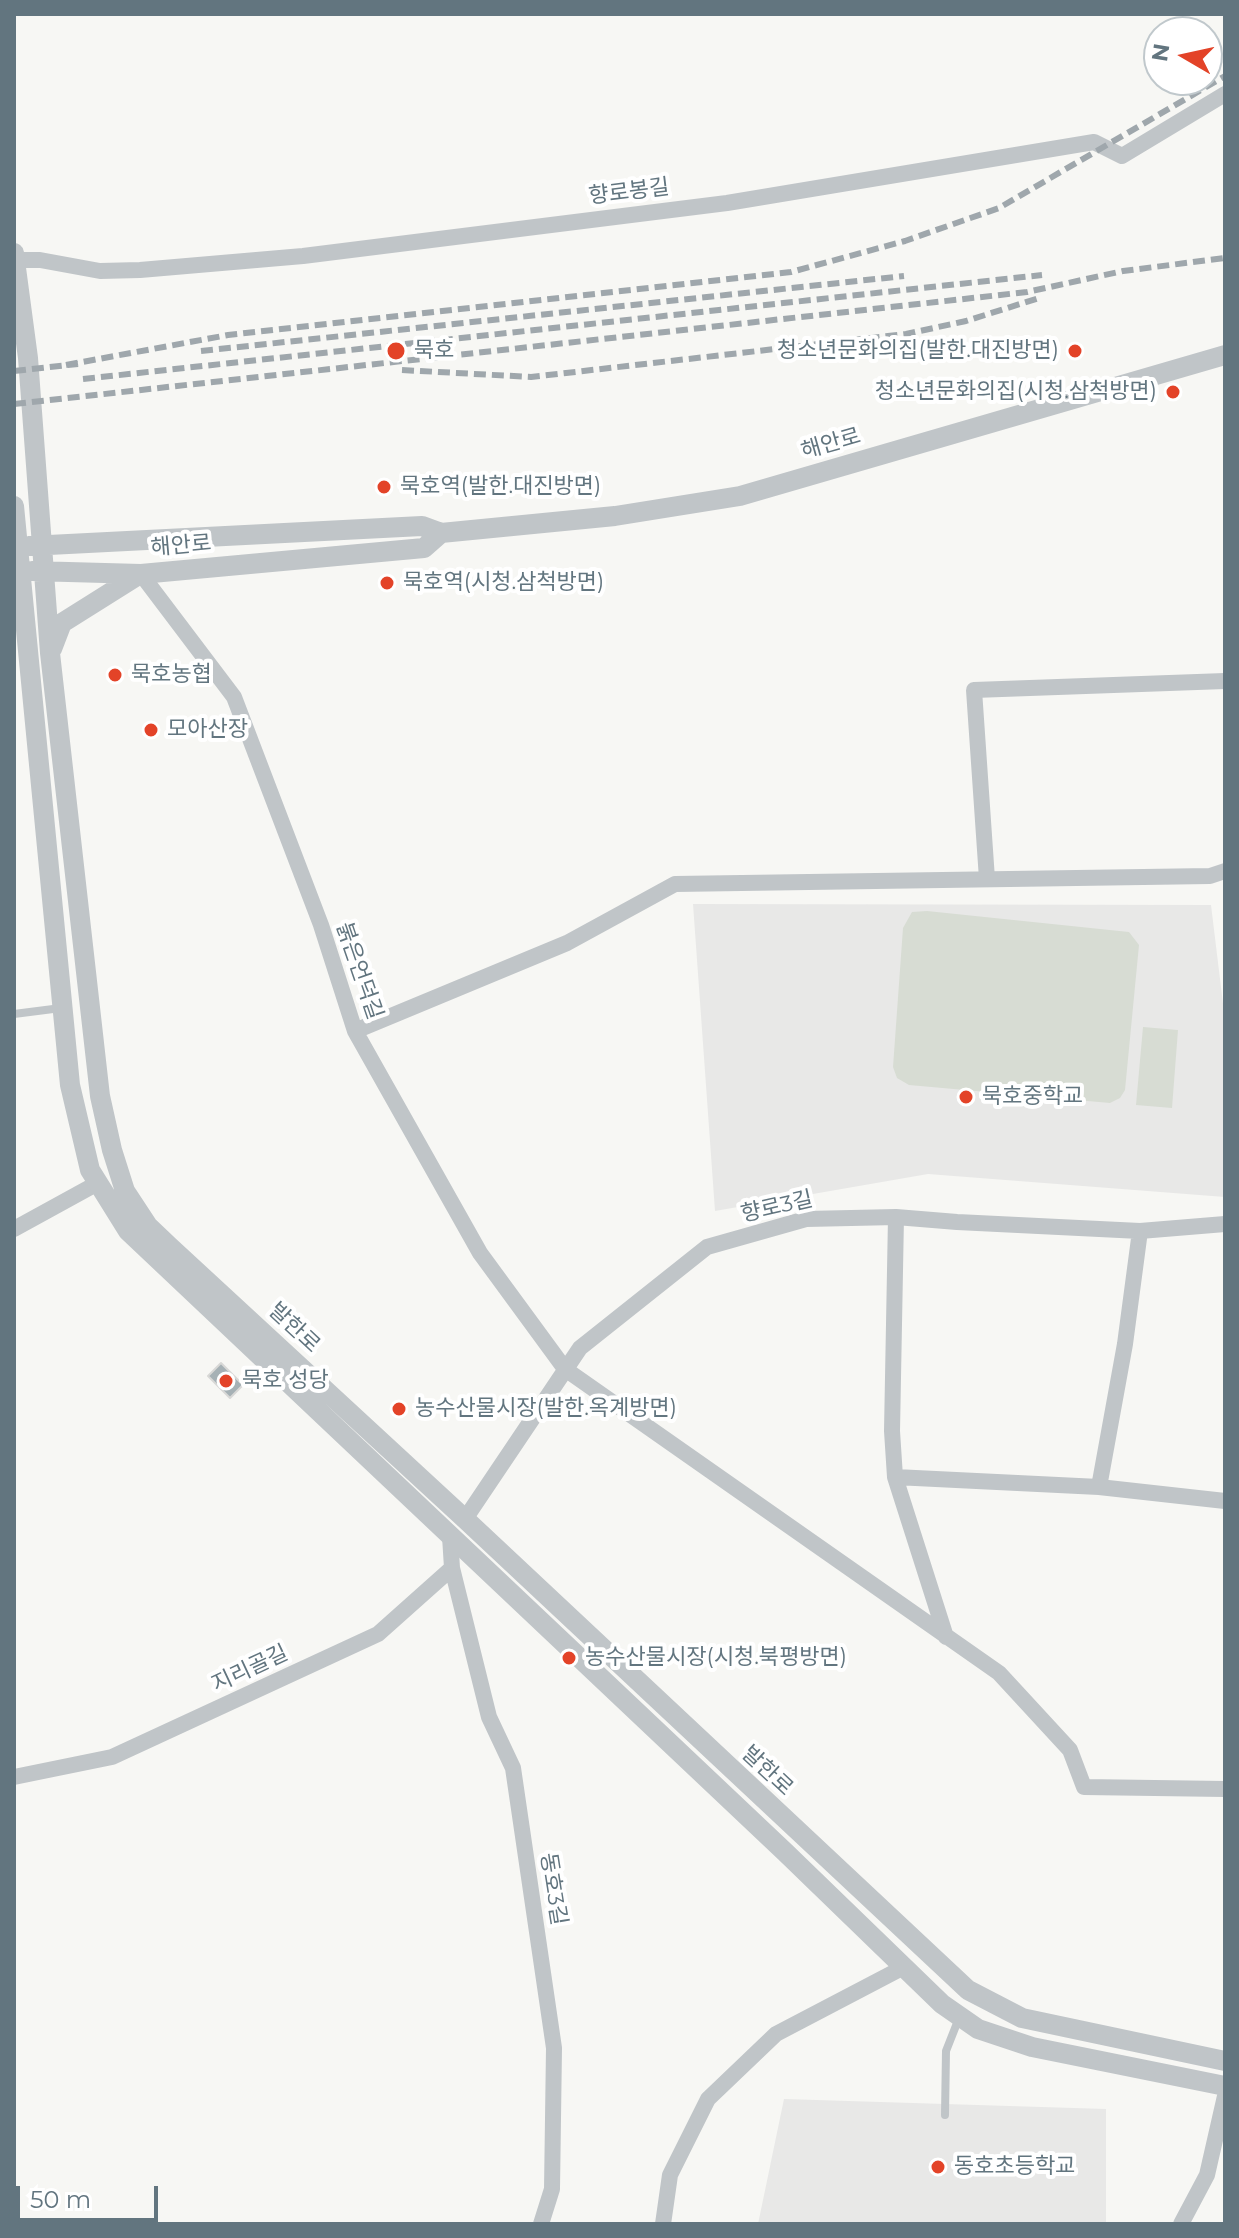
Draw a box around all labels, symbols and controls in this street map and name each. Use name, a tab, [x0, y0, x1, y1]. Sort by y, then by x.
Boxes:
north arrow	[1143, 16, 1223, 96]
text: N	[1146, 42, 1176, 63]
street label: 향로봉길	[587, 174, 671, 210]
place label: 묵호	[414, 338, 454, 364]
place label: 청소년문화의집(발한.대진방면)	[777, 338, 1059, 364]
marker: 묵호	[385, 340, 407, 362]
marker: 청소년문화의집(발한.대진방면)	[1066, 342, 1084, 360]
place label: 청소년문화의집(시청.삼척방면)	[875, 379, 1157, 405]
marker: 청소년문화의집(시청.삼척방면)	[1164, 383, 1182, 401]
street label: 해안로	[798, 423, 864, 465]
place label: 묵호역(발한.대진방면)	[400, 474, 601, 500]
marker: 묵호역(발한.대진방면)	[375, 478, 393, 496]
street label: 해안로	[150, 530, 212, 562]
place label: 묵호역(시청.삼척방면)	[403, 570, 604, 596]
marker: 묵호역(시청.삼척방면)	[378, 574, 396, 592]
place label: 묵호농협	[131, 662, 212, 688]
marker: 묵호농협	[106, 666, 124, 684]
place label: 모아산장	[167, 717, 248, 743]
marker: 모아산장	[142, 721, 160, 739]
street label: 붉은언덕길	[330, 919, 388, 1023]
place label: 묵호중학교	[982, 1084, 1083, 1110]
marker: 묵호중학교	[957, 1088, 975, 1106]
street label: 향로3길	[738, 1186, 816, 1228]
street label: 발한로	[263, 1298, 325, 1358]
place label: 묵호 성당	[242, 1368, 329, 1394]
marker: 묵호 성당	[217, 1372, 235, 1390]
place label: 농수산물시장(발한.옥계방면)	[415, 1396, 677, 1422]
marker: 농수산물시장(발한.옥계방면)	[390, 1400, 408, 1418]
street label: 지리골길	[208, 1640, 292, 1698]
place label: 농수산물시장(시청.북평방면)	[585, 1645, 847, 1671]
marker: 농수산물시장(시청.북평방면)	[560, 1649, 578, 1667]
street label: 발한로	[736, 1741, 798, 1801]
street label: 동호3길	[534, 1851, 572, 1927]
place label: 동호초등학교	[954, 2154, 1075, 2180]
marker: 동호초등학교	[929, 2158, 947, 2176]
scale bar	[20, 2170, 162, 2220]
text: 50 m	[30, 2185, 91, 2214]

